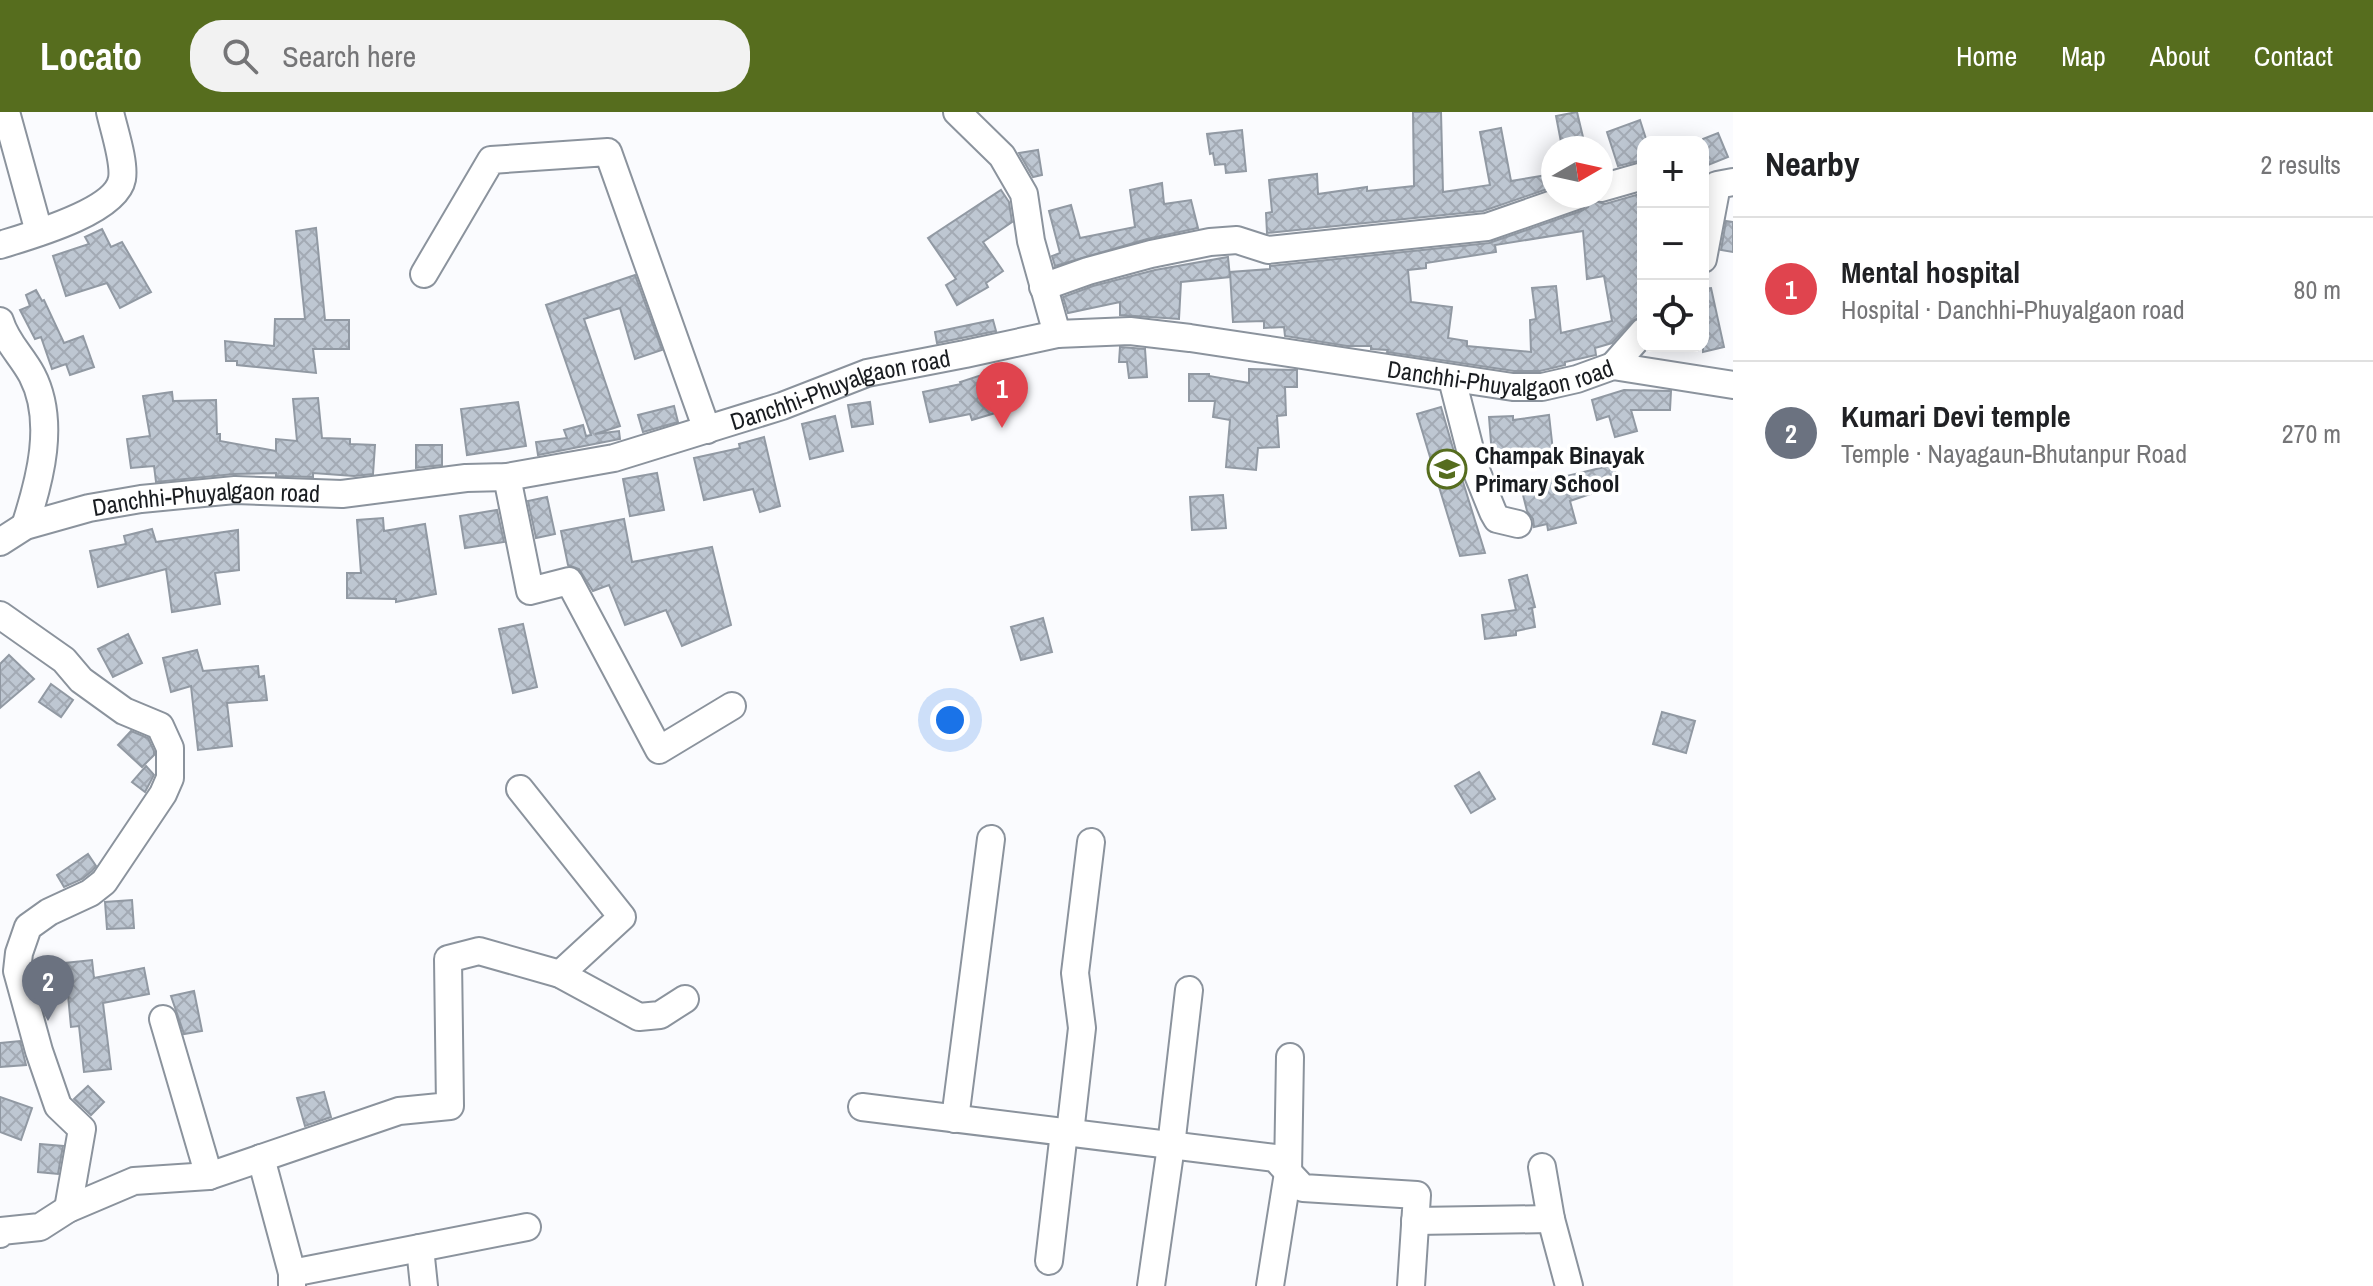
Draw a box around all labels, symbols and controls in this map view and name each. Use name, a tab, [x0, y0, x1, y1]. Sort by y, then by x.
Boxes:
search box	[190, 20, 750, 92]
text: Locato	[40, 31, 142, 82]
icon: search	[218, 34, 262, 78]
text: Search here	[282, 36, 416, 76]
text: Home	[1956, 37, 2017, 75]
text: Map	[2061, 37, 2106, 75]
text: About	[2150, 37, 2210, 75]
text: Contact	[2254, 37, 2333, 75]
north arrow	[1541, 136, 1613, 208]
map controls	[1637, 136, 1709, 352]
button: +	[1637, 136, 1709, 208]
text: Nearby	[1765, 141, 1860, 187]
text: 2 results	[2260, 147, 2341, 182]
button: −	[1637, 208, 1709, 280]
text: Mental hospital	[1841, 252, 2020, 292]
text: 1	[1785, 272, 1797, 307]
text: 80 m	[2294, 272, 2341, 307]
button: locate	[1637, 280, 1709, 352]
text: Hospital · Danchhi-Phuyalgaon road	[1841, 292, 2185, 327]
street label: Danchhi-Phuyalgaon road	[726, 341, 953, 437]
street label: Danchhi-Phuyalgaon road	[1385, 351, 1617, 404]
pin: 1	[976, 362, 1028, 428]
text: Kumari Devi temple	[1841, 396, 2071, 436]
text: 2	[1785, 416, 1797, 451]
text: 270 m	[2282, 416, 2341, 451]
text: Temple · Nayagaun-Bhutanpur Road	[1841, 436, 2187, 471]
place label: Champak Binayak Primary School	[1475, 439, 1645, 499]
school or university icon: Champak Binayak Primary School	[1426, 448, 1468, 490]
street label: Danchhi-Phuyalgaon road	[90, 474, 321, 523]
your location	[930, 700, 970, 740]
pin: 2	[22, 955, 74, 1021]

